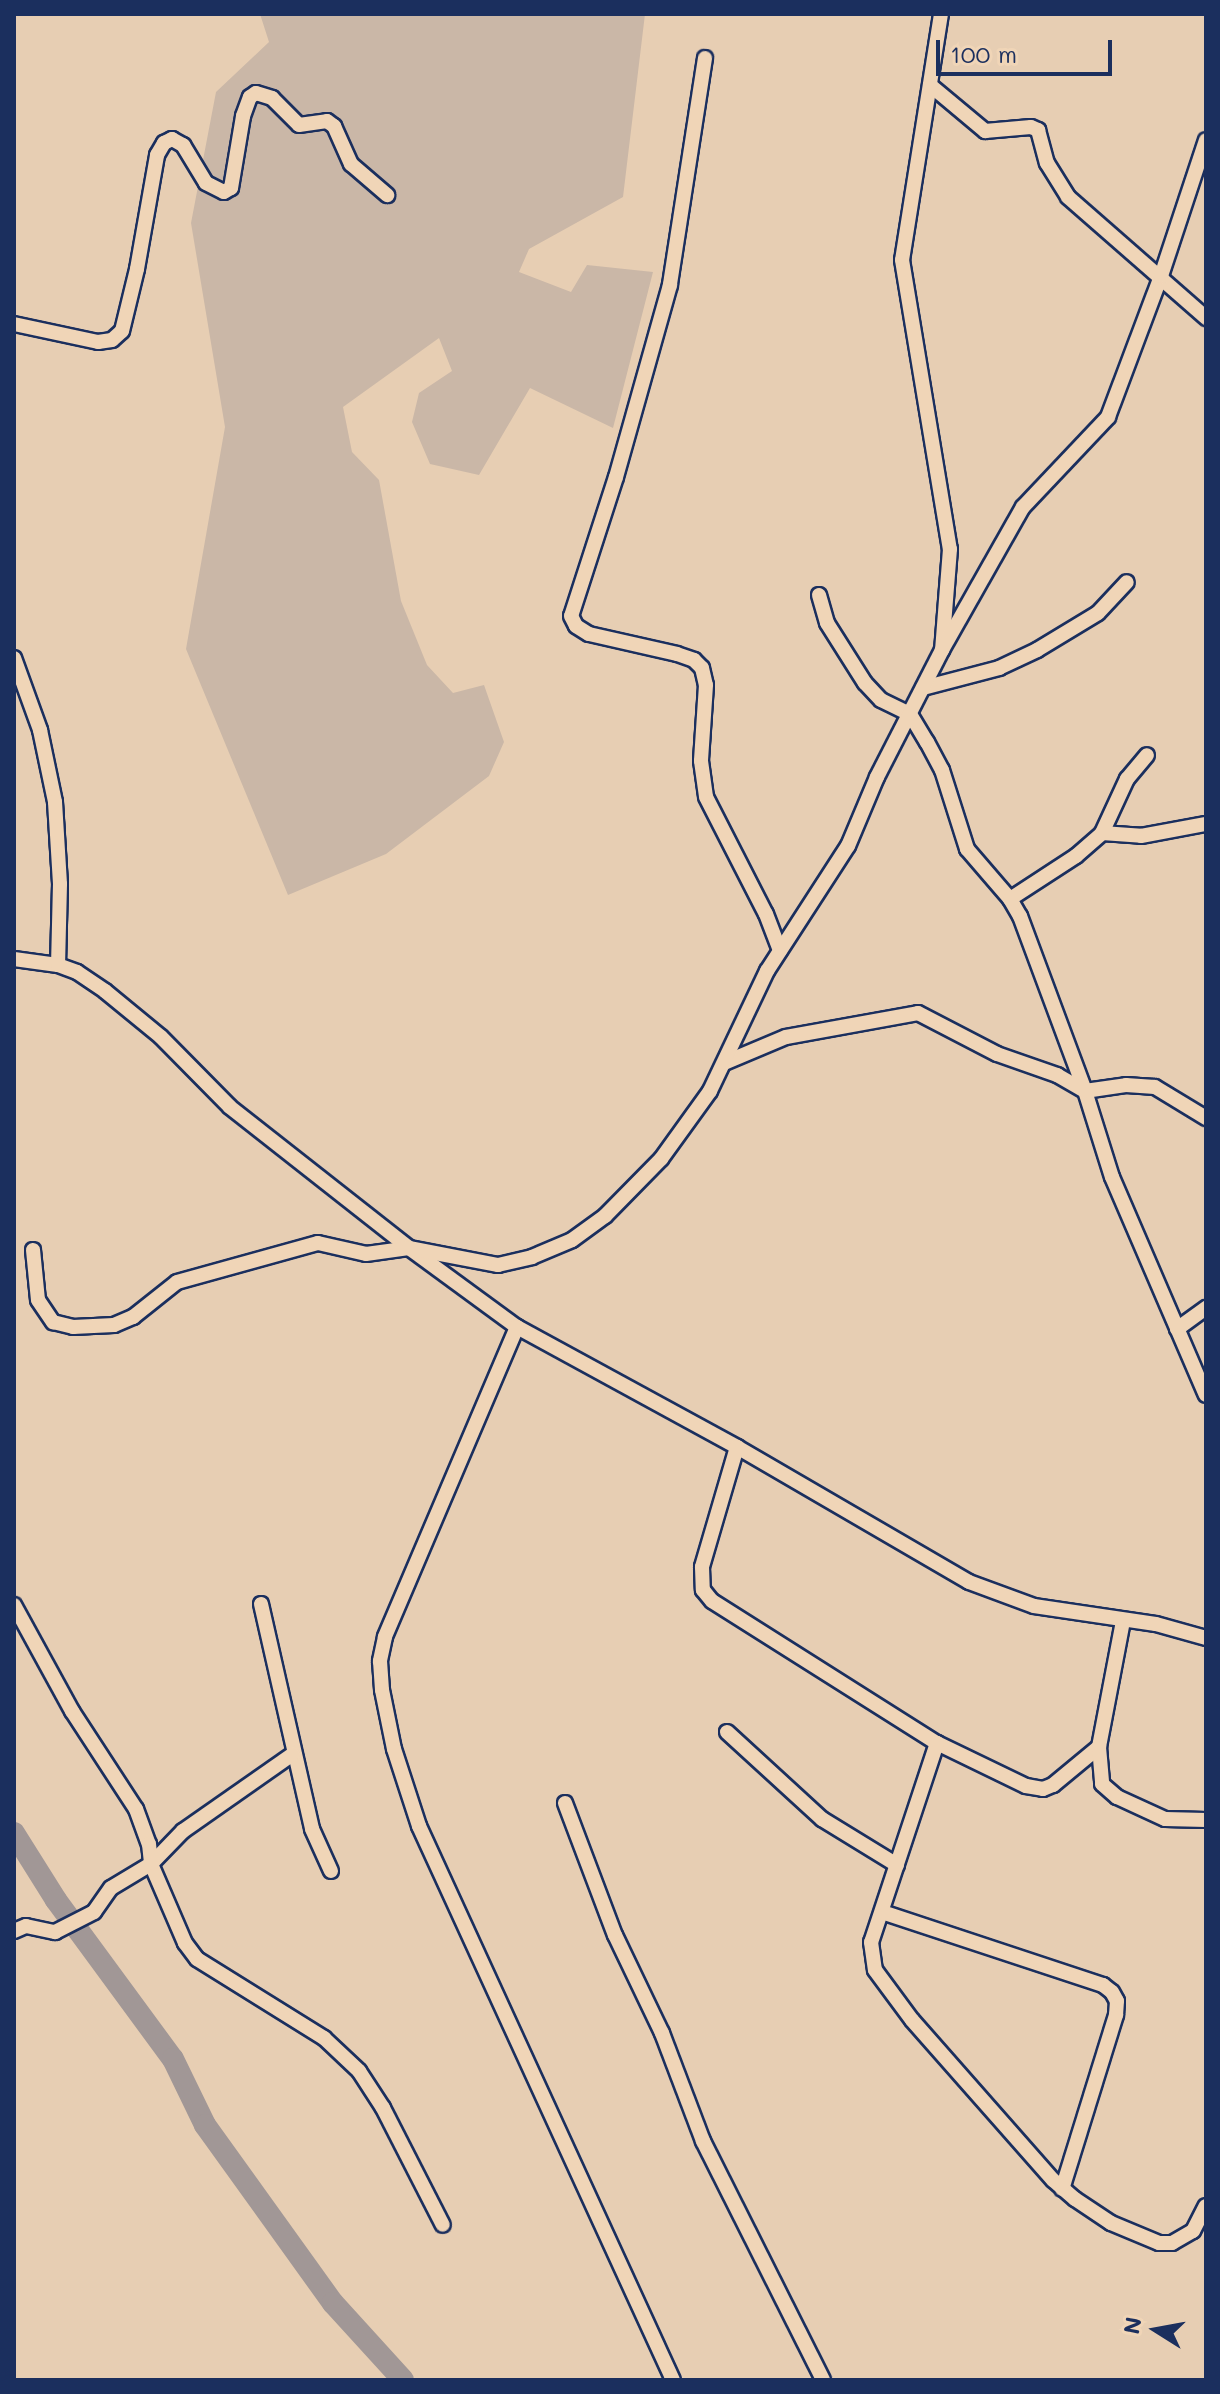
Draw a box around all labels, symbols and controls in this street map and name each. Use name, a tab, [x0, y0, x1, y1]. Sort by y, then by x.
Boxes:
scale bar	[940, 24, 1116, 74]
text: 100 m	[950, 38, 1017, 69]
north arrow	[1116, 2290, 1196, 2370]
text: N	[1116, 2314, 1148, 2336]

